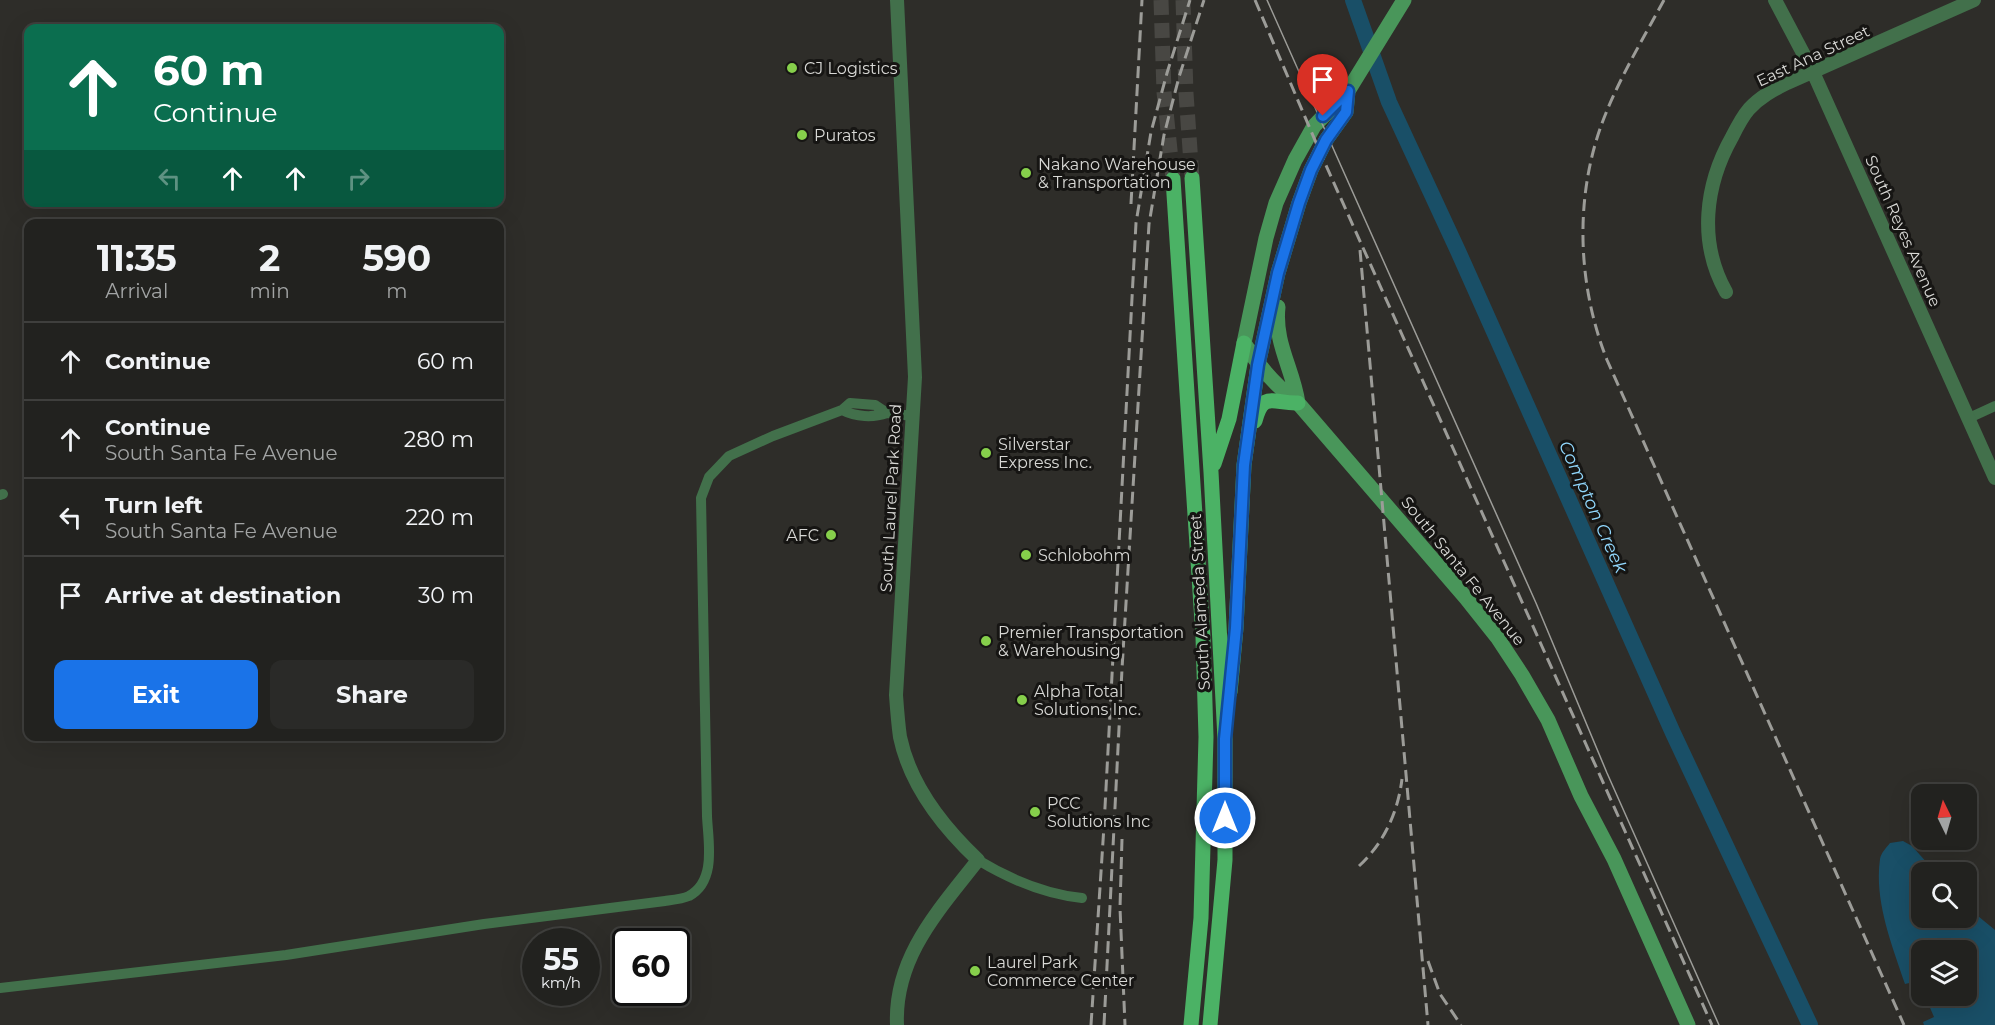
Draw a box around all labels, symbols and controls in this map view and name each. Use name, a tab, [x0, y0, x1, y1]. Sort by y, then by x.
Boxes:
street label: East Ana Street	[1753, 21, 1873, 91]
text: 60 m	[153, 44, 264, 96]
icon: ahead	[54, 48, 132, 126]
pin	[1297, 54, 1348, 116]
place label: CJ Logistics	[804, 59, 898, 78]
marker: CJ Logistics	[785, 61, 799, 75]
icon: arrive	[1306, 63, 1339, 96]
text: Continue	[153, 96, 278, 129]
place label: Puratos	[814, 126, 876, 145]
marker: Puratos	[795, 128, 809, 142]
street label: South Reyes Avenue	[1861, 152, 1945, 310]
place label: Nakano Warehouse & Transportation	[1038, 155, 1196, 192]
icon: left	[153, 162, 186, 195]
icon: ahead	[216, 162, 249, 195]
icon: ahead	[279, 162, 312, 195]
icon: right	[342, 162, 375, 195]
marker: Nakano Warehouse & Transportation	[1019, 166, 1033, 180]
text: 11:35	[97, 236, 177, 280]
text: 2	[259, 236, 280, 280]
text: 590	[362, 236, 431, 280]
text: Arrival	[105, 279, 168, 303]
text: min	[250, 279, 290, 303]
text: m	[386, 279, 407, 303]
icon: ahead	[54, 345, 87, 378]
text: Continue	[105, 348, 211, 375]
text: 60 m	[417, 348, 474, 375]
street label: South Laurel Park Road	[877, 403, 905, 593]
text: Continue	[105, 414, 211, 441]
icon: ahead	[54, 423, 87, 456]
text: 280 m	[404, 426, 474, 453]
place label: Silverstar Express Inc.	[998, 435, 1092, 472]
water label: Compton Creek	[1554, 437, 1633, 578]
text: South Santa Fe Avenue	[105, 441, 338, 465]
marker: Silverstar Express Inc.	[979, 446, 993, 460]
text: Turn left	[105, 492, 203, 519]
street label: South Santa Fe Avenue	[1397, 493, 1529, 649]
icon: left	[54, 501, 87, 534]
text: 220 m	[405, 504, 474, 531]
street label: South Alameda Street	[1186, 513, 1214, 691]
text: South Santa Fe Avenue	[105, 519, 338, 543]
place label: AFC	[786, 526, 819, 545]
marker: AFC	[824, 528, 838, 542]
place label: Schlobohm	[1038, 546, 1131, 565]
marker: Schlobohm	[1019, 548, 1033, 562]
icon: arrive	[54, 579, 87, 612]
text: Arrive at destination	[105, 582, 341, 609]
text: 30 m	[418, 582, 474, 609]
place label: Premier Transportation & Warehousing	[998, 623, 1184, 660]
marker: Premier Transportation & Warehousing	[979, 634, 993, 648]
button: Exit	[54, 660, 258, 729]
button: Share	[270, 660, 474, 729]
place label: Alpha Total Solutions Inc.	[1034, 682, 1141, 719]
marker: Alpha Total Solutions Inc.	[1015, 693, 1029, 707]
north arrow	[1911, 784, 1977, 850]
map controls	[1911, 784, 1977, 1006]
position arrow	[1193, 786, 1257, 850]
place label: PCC Solutions Inc	[1047, 794, 1150, 831]
marker: PCC Solutions Inc	[1028, 805, 1042, 819]
button: search	[1911, 862, 1977, 928]
speed limit sign: 60	[612, 928, 690, 1006]
button: layers	[1911, 940, 1977, 1006]
text: 55	[543, 941, 579, 978]
place label: Laurel Park Commerce Center	[987, 953, 1134, 990]
marker: Laurel Park Commerce Center	[968, 964, 982, 978]
text: km/h	[541, 973, 581, 992]

